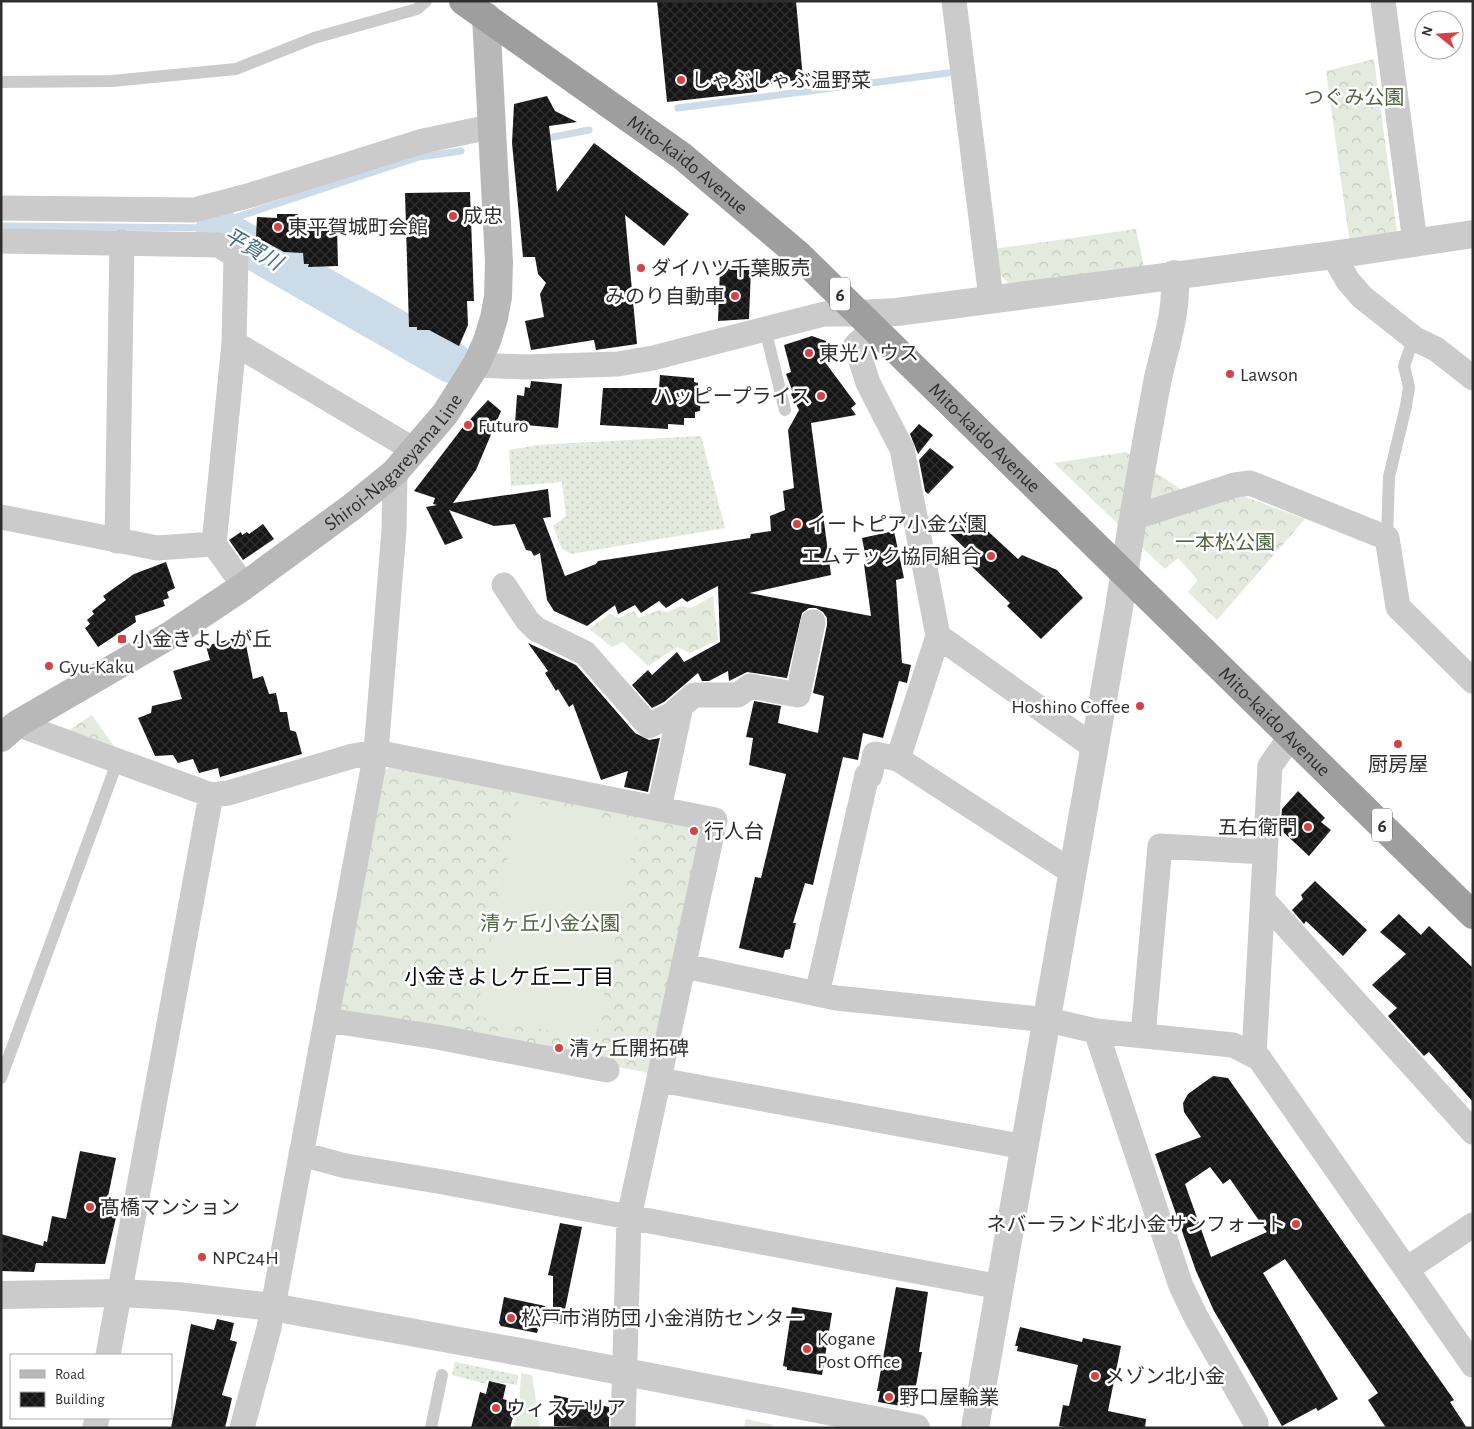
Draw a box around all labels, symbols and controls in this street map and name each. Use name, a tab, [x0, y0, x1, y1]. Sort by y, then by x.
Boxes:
north arrow	[1414, 10, 1464, 60]
text: N	[1419, 25, 1436, 38]
place label: しゃぶしゃぶ温野菜	[691, 70, 871, 91]
marker: しゃぶしゃぶ温野菜	[675, 74, 687, 86]
park label: つぐみ公園	[1304, 87, 1404, 108]
street label: Mito-kaido Avenue	[623, 112, 751, 218]
place label: 成忠	[463, 206, 503, 227]
marker: 成忠	[447, 210, 459, 222]
place label: 東平賀城町会館	[288, 216, 428, 238]
marker: 東平賀城町会館	[272, 221, 284, 233]
water label: 平賀川	[220, 224, 288, 275]
place label: ダイハツ千葉販売	[651, 258, 811, 279]
marker: ダイハツ千葉販売	[635, 262, 647, 274]
road number: 6	[830, 278, 850, 310]
place label: みのり自動車	[605, 286, 725, 307]
marker: みのり自動車	[729, 290, 741, 302]
place label: 東光ハウス	[819, 343, 919, 364]
marker: 東光ハウス	[803, 347, 815, 359]
place label: Lawson	[1240, 365, 1298, 385]
marker: Lawson	[1224, 368, 1236, 380]
street label: Mito-kaido Avenue	[925, 379, 1044, 497]
place label: ハッピープライス	[653, 386, 811, 407]
street label: Shiroi-Nagareyama Line	[321, 390, 466, 535]
marker: ハッピープライス	[815, 390, 827, 402]
place label: Futuro	[478, 416, 529, 436]
marker: Futuro	[462, 419, 474, 431]
place label: イートピア小金公園	[807, 514, 987, 535]
marker: イートピア小金公園	[791, 518, 803, 530]
park label: 一本松公園	[1175, 532, 1275, 553]
place label: エムテック協同組合	[801, 546, 981, 567]
marker: エムテック協同組合	[985, 550, 997, 562]
place label: 小金きよしが丘	[132, 629, 272, 650]
marker: 小金きよしが丘	[116, 633, 128, 645]
place label: Gyu-Kaku	[59, 657, 134, 677]
marker: Gyu-Kaku	[43, 660, 55, 672]
street label: Mito-kaido Avenue	[1215, 663, 1334, 781]
place label: Hoshino Coffee	[1011, 697, 1130, 717]
marker: Hoshino Coffee	[1134, 700, 1146, 712]
marker: 厨房屋	[1392, 738, 1404, 750]
place label: 厨房屋	[1368, 755, 1428, 775]
road number: 6	[1372, 808, 1392, 842]
place label: 五右衛門	[1218, 817, 1298, 838]
place label: 行人台	[704, 821, 764, 842]
marker: 五右衛門	[1302, 821, 1314, 833]
marker: 行人台	[688, 825, 700, 837]
park label: 清ヶ丘小金公園	[480, 913, 620, 934]
district label: 小金きよしケ丘二丁目	[404, 966, 614, 988]
place label: 清ヶ丘開拓碑	[569, 1038, 689, 1059]
marker: 清ヶ丘開拓碑	[553, 1042, 565, 1054]
place label: 髙橋マンション	[100, 1197, 240, 1218]
marker: 髙橋マンション	[84, 1201, 96, 1213]
place label: ネバーランド北小金サンフォート	[987, 1214, 1286, 1235]
marker: ネバーランド北小金サンフォート	[1290, 1218, 1302, 1230]
place label: NPC24H	[212, 1248, 279, 1268]
marker: NPC24H	[196, 1251, 208, 1263]
place label: 松戸市消防団 小金消防センター	[521, 1308, 804, 1329]
marker: 松戸市消防団 小金消防センター	[505, 1312, 517, 1324]
place label: Kogane Post Office	[817, 1329, 900, 1372]
marker: Kogane Post Office	[801, 1343, 813, 1355]
legend	[10, 1354, 172, 1419]
place label: メゾン北小金	[1105, 1365, 1225, 1387]
text: Road	[55, 1367, 85, 1382]
marker: メゾン北小金	[1089, 1370, 1101, 1382]
place label: 野口屋輪業	[899, 1387, 999, 1408]
marker: 野口屋輪業	[883, 1391, 895, 1403]
text: Building	[55, 1392, 105, 1407]
place label: ウィステリア	[506, 1398, 626, 1419]
marker: ウィステリア	[490, 1402, 502, 1414]

